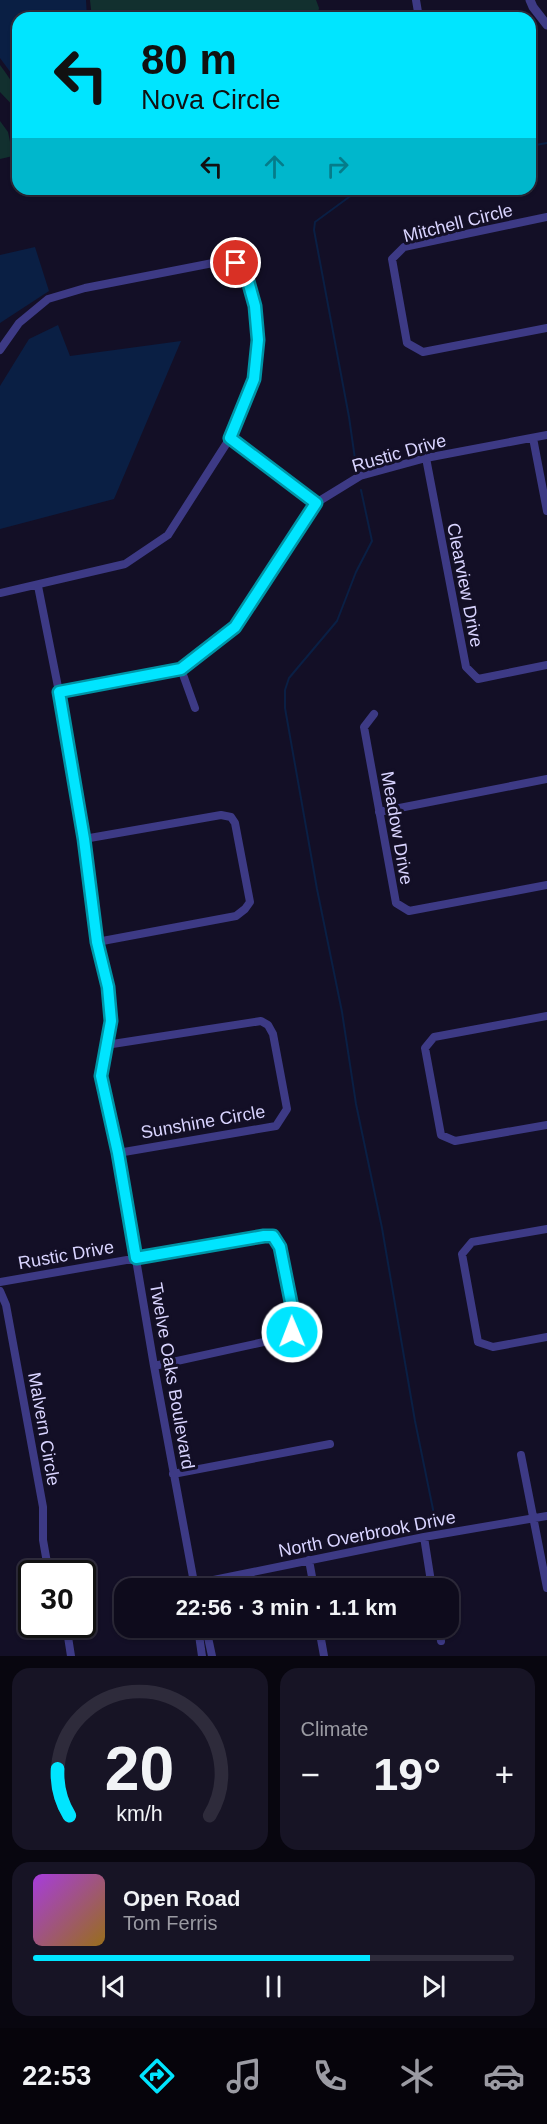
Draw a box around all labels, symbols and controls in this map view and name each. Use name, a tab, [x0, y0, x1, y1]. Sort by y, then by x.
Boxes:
icon: left	[42, 36, 120, 114]
text: 80 m	[141, 36, 237, 83]
text: Nova Circle	[141, 85, 281, 115]
icon: left	[195, 150, 228, 183]
icon: ahead	[258, 150, 291, 183]
icon: right	[321, 150, 354, 183]
street label: Mitchell Circle	[401, 200, 515, 246]
pin	[210, 237, 261, 288]
icon: arrive	[219, 246, 252, 279]
street label: Rustic Drive	[350, 430, 448, 476]
street label: Clearview Drive	[443, 521, 487, 649]
street label: Meadow Drive	[377, 770, 417, 886]
street label: Sunshine Circle	[139, 1101, 267, 1143]
street label: Rustic Drive	[16, 1237, 116, 1273]
street label: Twelve Oaks Boulevard	[146, 1281, 198, 1471]
position arrow	[260, 1300, 324, 1364]
street label: Malvern Circle	[24, 1371, 64, 1487]
street label: North Overbrook Drive	[277, 1507, 457, 1561]
speed limit sign: 30	[18, 1560, 96, 1638]
text: 22:56 · 3 min · 1.1 km	[176, 1595, 397, 1620]
text: Climate	[301, 1718, 368, 1740]
text: 20	[105, 1734, 174, 1803]
text: 19°	[373, 1749, 441, 1800]
text: −	[301, 1756, 320, 1793]
text: +	[495, 1756, 514, 1793]
text: km/h	[117, 1802, 163, 1826]
text: Open Road	[123, 1886, 240, 1911]
text: Tom Ferris	[123, 1912, 217, 1934]
icon: previous	[97, 1970, 130, 2003]
icon: pause	[257, 1970, 290, 2003]
icon: next	[417, 1970, 450, 2003]
icon: directions	[136, 2055, 178, 2097]
icon: music	[223, 2055, 265, 2097]
icon: phone	[309, 2055, 351, 2097]
icon: climate	[396, 2055, 438, 2097]
icon: car	[483, 2055, 525, 2097]
text: 22:53	[22, 2061, 91, 2091]

